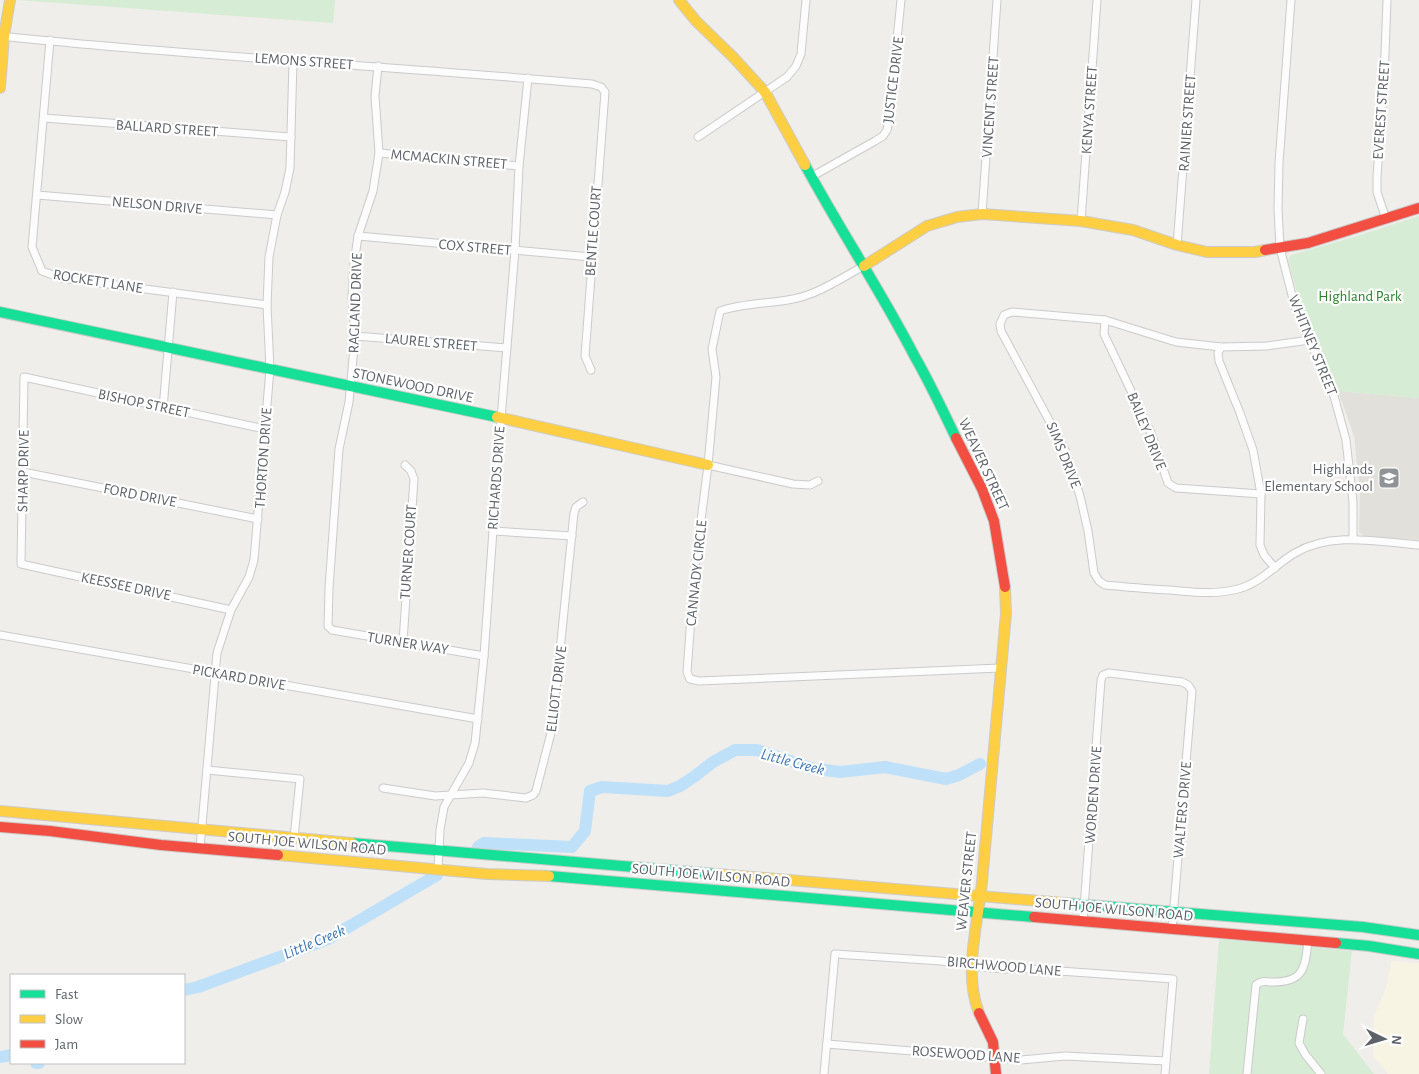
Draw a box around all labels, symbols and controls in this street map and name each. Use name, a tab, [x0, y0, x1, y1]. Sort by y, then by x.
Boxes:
street label: JUSTICE DRIVE	[881, 36, 906, 124]
street label: LEMONS STREET	[254, 51, 354, 72]
street label: VINCENT STREET	[979, 55, 1002, 158]
street label: EVEREST STREET	[1371, 59, 1392, 160]
street label: KENYA STREET	[1079, 65, 1100, 155]
street label: RAINIER STREET	[1177, 73, 1198, 172]
street label: BALLARD STREET	[115, 117, 219, 140]
street label: MCMACKIN STREET	[390, 147, 509, 172]
street label: BENTLE COURT	[583, 185, 604, 277]
street label: NELSON DRIVE	[111, 194, 203, 217]
street label: COX STREET	[438, 237, 512, 258]
street label: RAGLAND DRIVE	[346, 252, 365, 354]
street label: ROCKETT LANE	[52, 267, 144, 296]
park label: Highland Park	[1318, 289, 1402, 304]
street label: WHITNEY STREET	[1286, 293, 1340, 398]
street label: LAUREL STREET	[384, 331, 478, 354]
street label: STONEWOOD DRIVE	[351, 365, 474, 406]
street label: BISHOP STREET	[97, 386, 192, 421]
street label: BAILEY DRIVE	[1124, 390, 1169, 472]
street label: THORTON DRIVE	[252, 407, 275, 509]
street label: WEAVER STREET	[956, 416, 1012, 513]
street label: SIMS DRIVE	[1043, 420, 1084, 490]
street label: RICHARDS DRIVE	[485, 426, 508, 530]
street label: SHARP DRIVE	[15, 430, 32, 512]
place label: Highlands Elementary School	[1264, 462, 1373, 494]
school or university icon: Highlands Elementary School	[1377, 466, 1401, 490]
street label: FORD DRIVE	[102, 481, 178, 510]
street label: TURNER COURT	[398, 503, 419, 600]
street label: CANNADY CIRCLE	[683, 519, 710, 627]
street label: KEESSEE DRIVE	[80, 570, 172, 603]
street label: TURNER WAY	[366, 630, 450, 657]
street label: ELLIOTT DRIVE	[544, 645, 569, 733]
street label: PICKARD DRIVE	[191, 662, 287, 693]
water label: Little Creek	[759, 746, 826, 778]
street label: WORDEN DRIVE	[1083, 746, 1104, 845]
street label: WALTERS DRIVE	[1171, 761, 1194, 859]
street label: SOUTH JOE WILSON ROAD	[227, 829, 387, 858]
street label: WEAVER STREET	[954, 830, 979, 931]
street label: SOUTH JOE WILSON ROAD	[631, 861, 791, 890]
street label: SOUTH JOE WILSON ROAD	[1034, 895, 1194, 924]
water label: Little Creek	[281, 922, 348, 962]
street label: BIRCHWOOD LANE	[946, 954, 1062, 979]
legend	[10, 974, 185, 1064]
text: Fast	[55, 987, 79, 1002]
text: Slow	[55, 1012, 83, 1027]
north arrow	[1359, 1014, 1409, 1064]
text: N	[1389, 1035, 1403, 1046]
text: Jam	[55, 1037, 78, 1052]
street label: ROSEWOOD LANE	[911, 1043, 1021, 1066]

